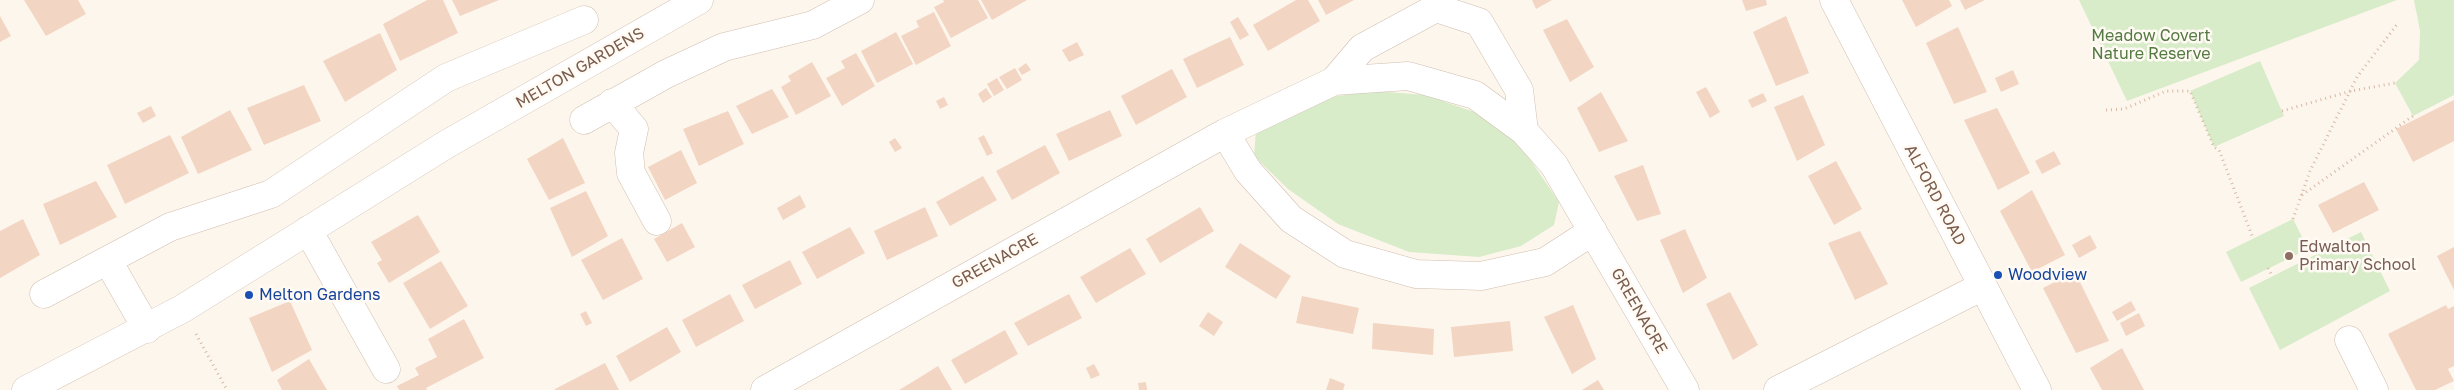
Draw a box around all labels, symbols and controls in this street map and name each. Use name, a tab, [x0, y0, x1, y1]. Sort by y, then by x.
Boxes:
street label: MELTON GARDENS	[512, 23, 648, 113]
park label: Meadow Covert Nature Reserve	[2091, 26, 2211, 64]
street label: ALFORD ROAD	[1900, 141, 1970, 249]
street label: GREENACRE	[948, 229, 1042, 293]
place label: Edwalton Primary School	[2299, 237, 2416, 275]
marker: Edwalton Primary School	[2283, 250, 2295, 262]
street label: GREENACRE	[1607, 265, 1671, 357]
place label: Woodview	[2008, 265, 2087, 285]
marker: Woodview	[1992, 269, 2004, 281]
place label: Melton Gardens	[259, 285, 381, 305]
marker: Melton Gardens	[243, 289, 255, 301]

